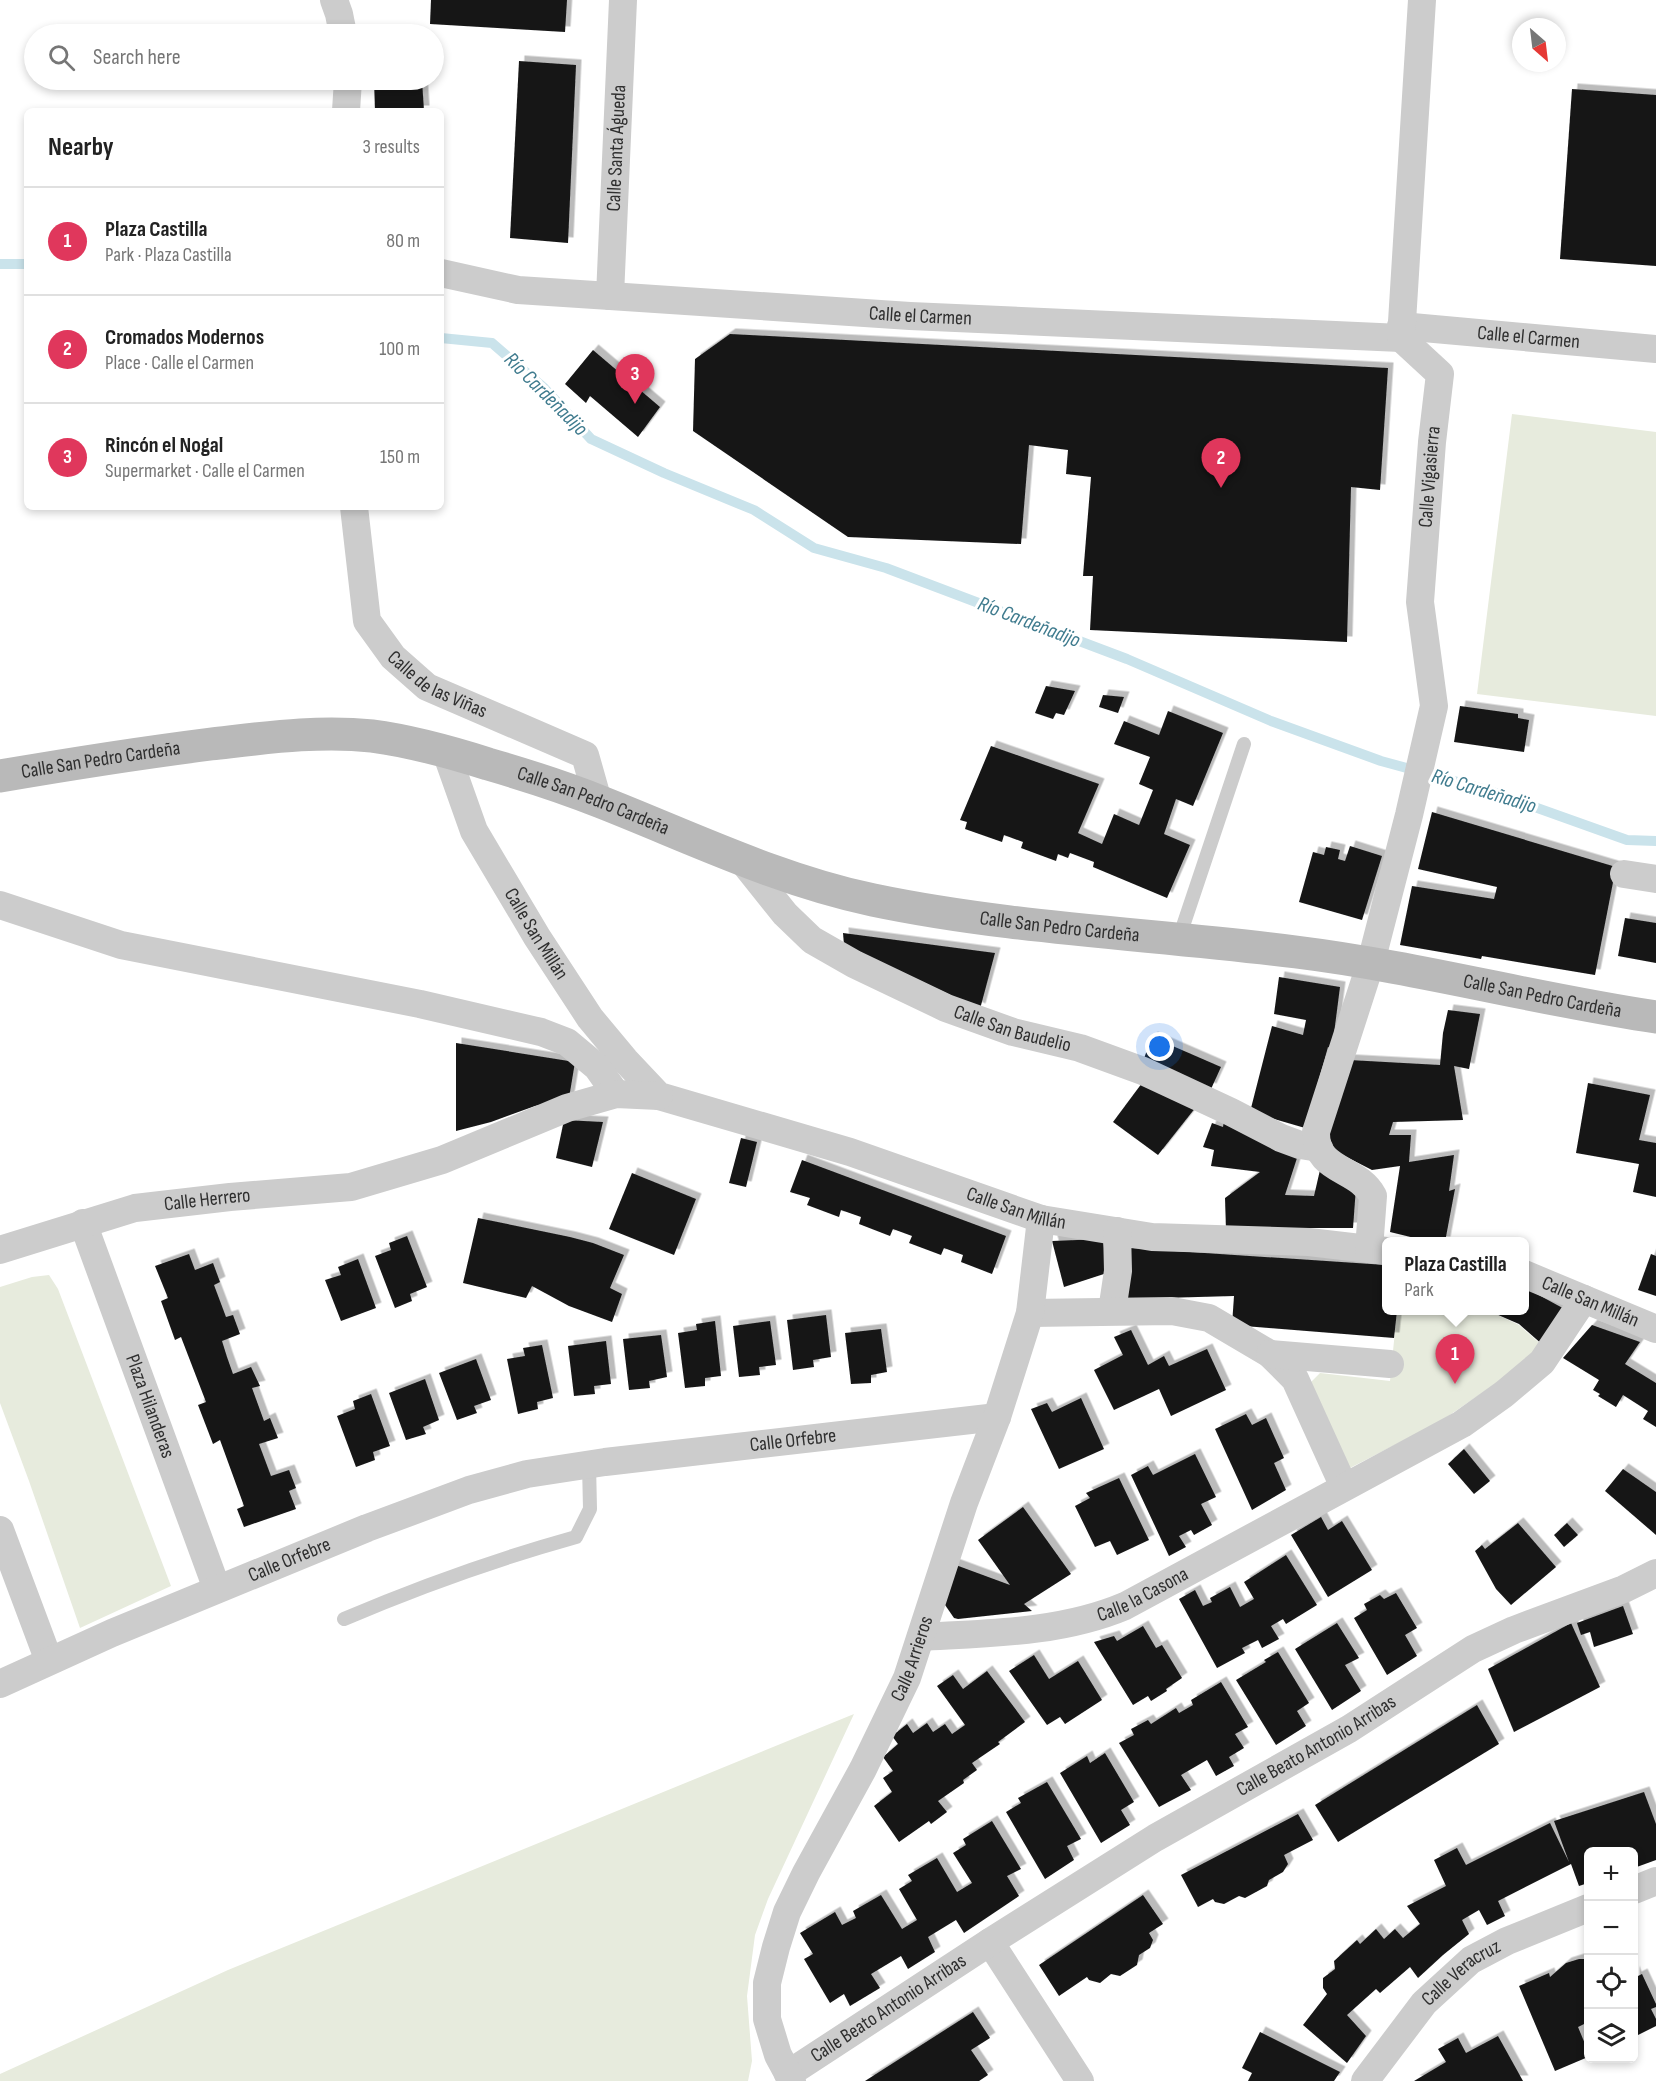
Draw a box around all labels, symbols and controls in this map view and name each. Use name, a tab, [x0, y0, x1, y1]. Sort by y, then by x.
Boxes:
north arrow	[1512, 18, 1566, 72]
search box	[24, 24, 444, 90]
icon: search	[45, 41, 78, 74]
text: Search here	[93, 44, 180, 71]
street label: Calle Santa Águeda	[602, 84, 631, 212]
text: Nearby	[48, 132, 114, 163]
text: 3 results	[363, 135, 420, 159]
text: Plaza Castilla	[105, 216, 207, 243]
text: 1	[64, 229, 71, 253]
text: 80 m	[386, 229, 420, 253]
text: Park · Plaza Castilla	[105, 243, 232, 267]
street label: Calle el Carmen	[868, 301, 972, 331]
street label: Calle el Carmen	[1476, 321, 1581, 354]
text: Cromados Modernos	[105, 324, 264, 351]
text: 2	[63, 337, 72, 361]
text: 100 m	[379, 337, 420, 361]
water label: Río Cardeñadijo	[499, 347, 593, 441]
text: Place · Calle el Carmen	[105, 351, 254, 375]
pin: 3	[616, 354, 654, 404]
street label: Calle Vigasierra	[1414, 425, 1446, 529]
text: Rincón el Nogal	[105, 432, 223, 459]
pin: 2	[1202, 438, 1240, 488]
text: 3	[63, 445, 72, 469]
text: 150 m	[380, 445, 420, 469]
text: Supermarket · Calle el Carmen	[105, 459, 305, 483]
water label: Río Cardeñadijo	[974, 591, 1084, 653]
street label: Calle de las Viñas	[382, 645, 491, 723]
street label: Calle San Pedro Cardeña	[19, 736, 182, 784]
street label: Calle San Pedro Cardeña	[514, 761, 673, 841]
water label: Río Cardeñadijo	[1429, 763, 1540, 819]
street label: Calle San Millán	[499, 884, 574, 984]
street label: Calle San Pedro Cardeña	[978, 906, 1141, 947]
street label: Calle San Pedro Cardeña	[1461, 969, 1623, 1023]
street label: Calle San Baudelio	[950, 1000, 1073, 1057]
your location	[1145, 1032, 1174, 1061]
street label: Calle San Millán	[963, 1182, 1068, 1235]
street label: Calle Herrero	[163, 1183, 251, 1217]
popup	[1382, 1237, 1529, 1315]
text: Plaza Castilla	[1404, 1251, 1507, 1278]
street label: Calle San Millán	[1538, 1271, 1643, 1333]
text: Park	[1404, 1278, 1434, 1302]
pin: 1	[1436, 1334, 1474, 1384]
street label: Plaza Hilanderas	[120, 1351, 180, 1461]
street label: Calle Orfebre	[748, 1424, 837, 1457]
street label: Calle Orfebre	[245, 1532, 334, 1588]
street label: Calle la Casona	[1094, 1562, 1192, 1627]
street label: Calle Arrieros	[886, 1613, 938, 1705]
street label: Calle Beato Antonio Arribas	[1232, 1690, 1401, 1802]
map controls	[1584, 1847, 1638, 2063]
button: +	[1584, 1847, 1638, 1901]
button: −	[1584, 1901, 1638, 1955]
street label: Calle Veracruz	[1417, 1935, 1505, 2011]
street label: Calle Beato Antonio Arribas	[806, 1949, 971, 2068]
button: locate	[1584, 1955, 1638, 2009]
button: layers	[1584, 2009, 1638, 2063]

